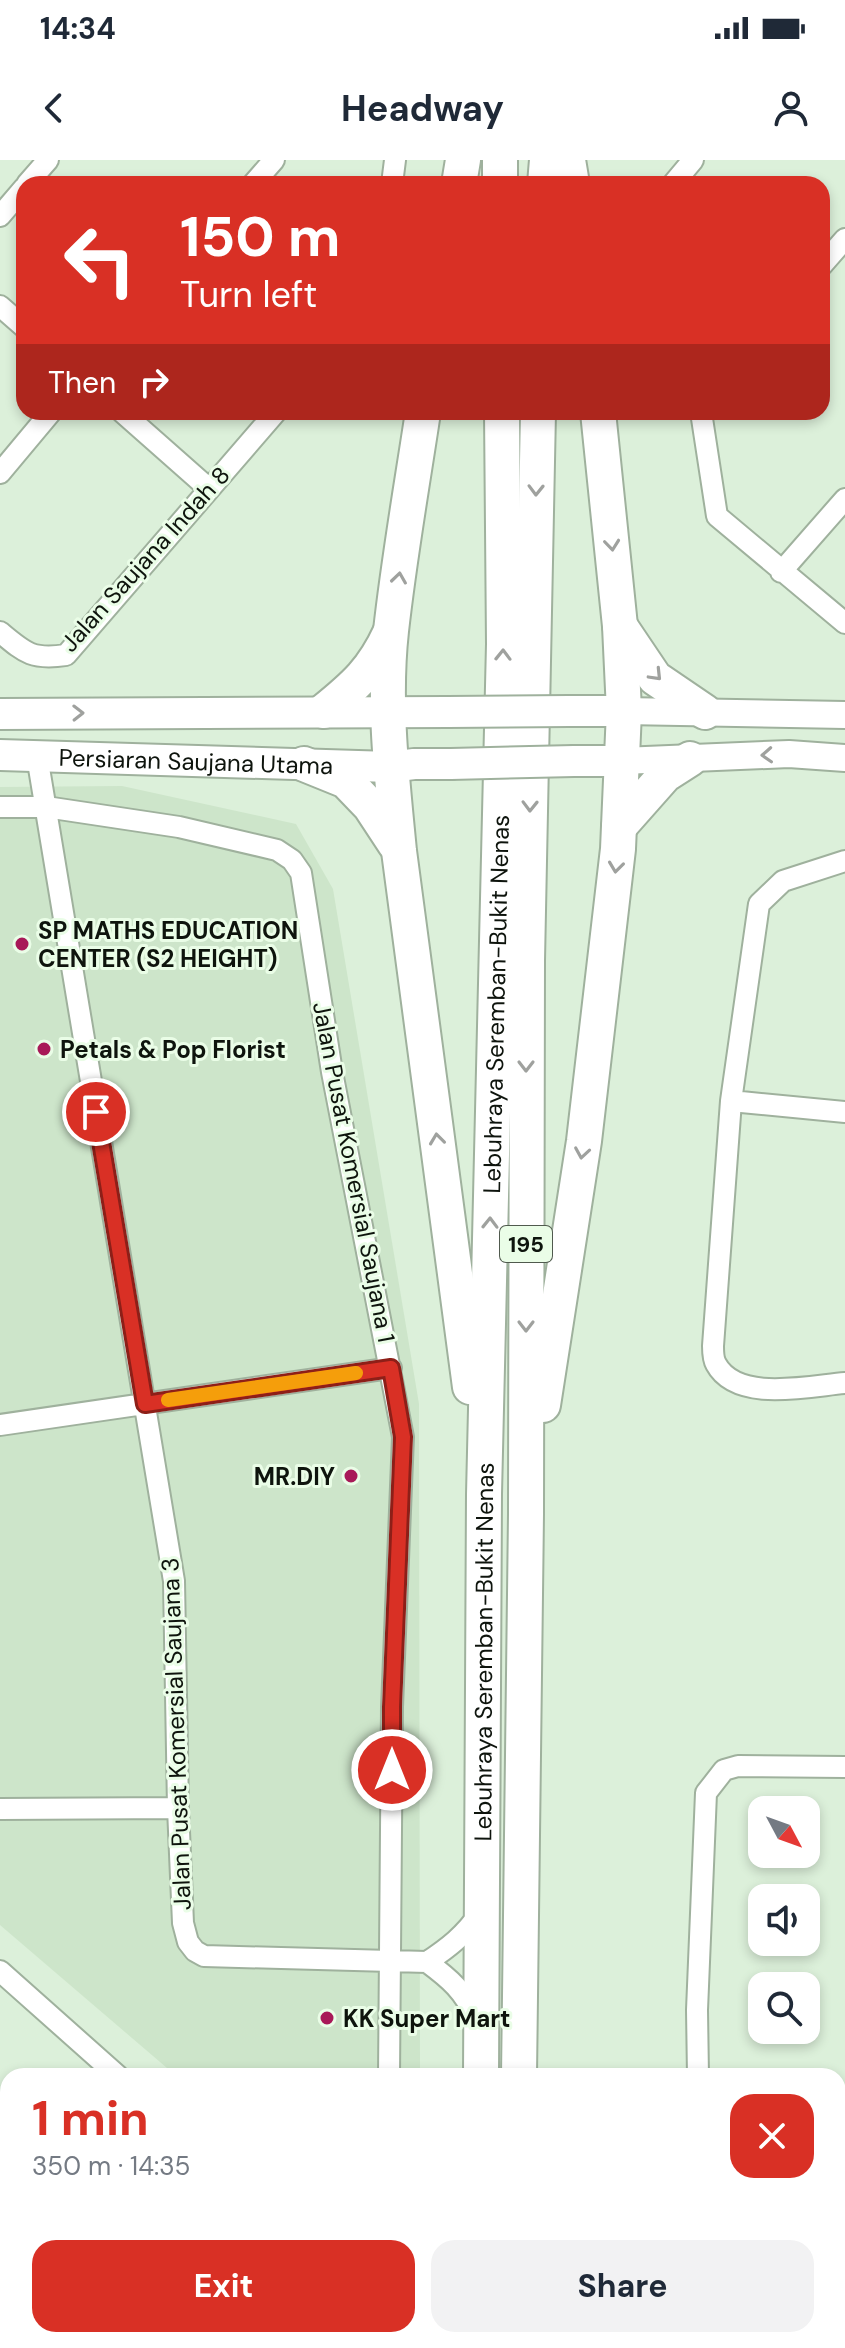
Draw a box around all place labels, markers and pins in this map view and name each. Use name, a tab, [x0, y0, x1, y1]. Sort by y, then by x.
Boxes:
place label: SP MATHS EDUCATION CENTER (S2 HEIGHT)	[38, 915, 298, 974]
marker: SP MATHS EDUCATION CENTER (S2 HEIGHT)	[13, 935, 31, 953]
place label: Petals & Pop Florist	[60, 1034, 286, 1065]
marker: Petals & Pop Florist	[35, 1040, 53, 1058]
pin	[62, 1078, 130, 1146]
place label: MR.DIY	[254, 1461, 335, 1492]
marker: MR.DIY	[342, 1467, 360, 1485]
place label: KK Super Mart	[343, 2003, 510, 2034]
marker: KK Super Mart	[318, 2009, 336, 2027]

